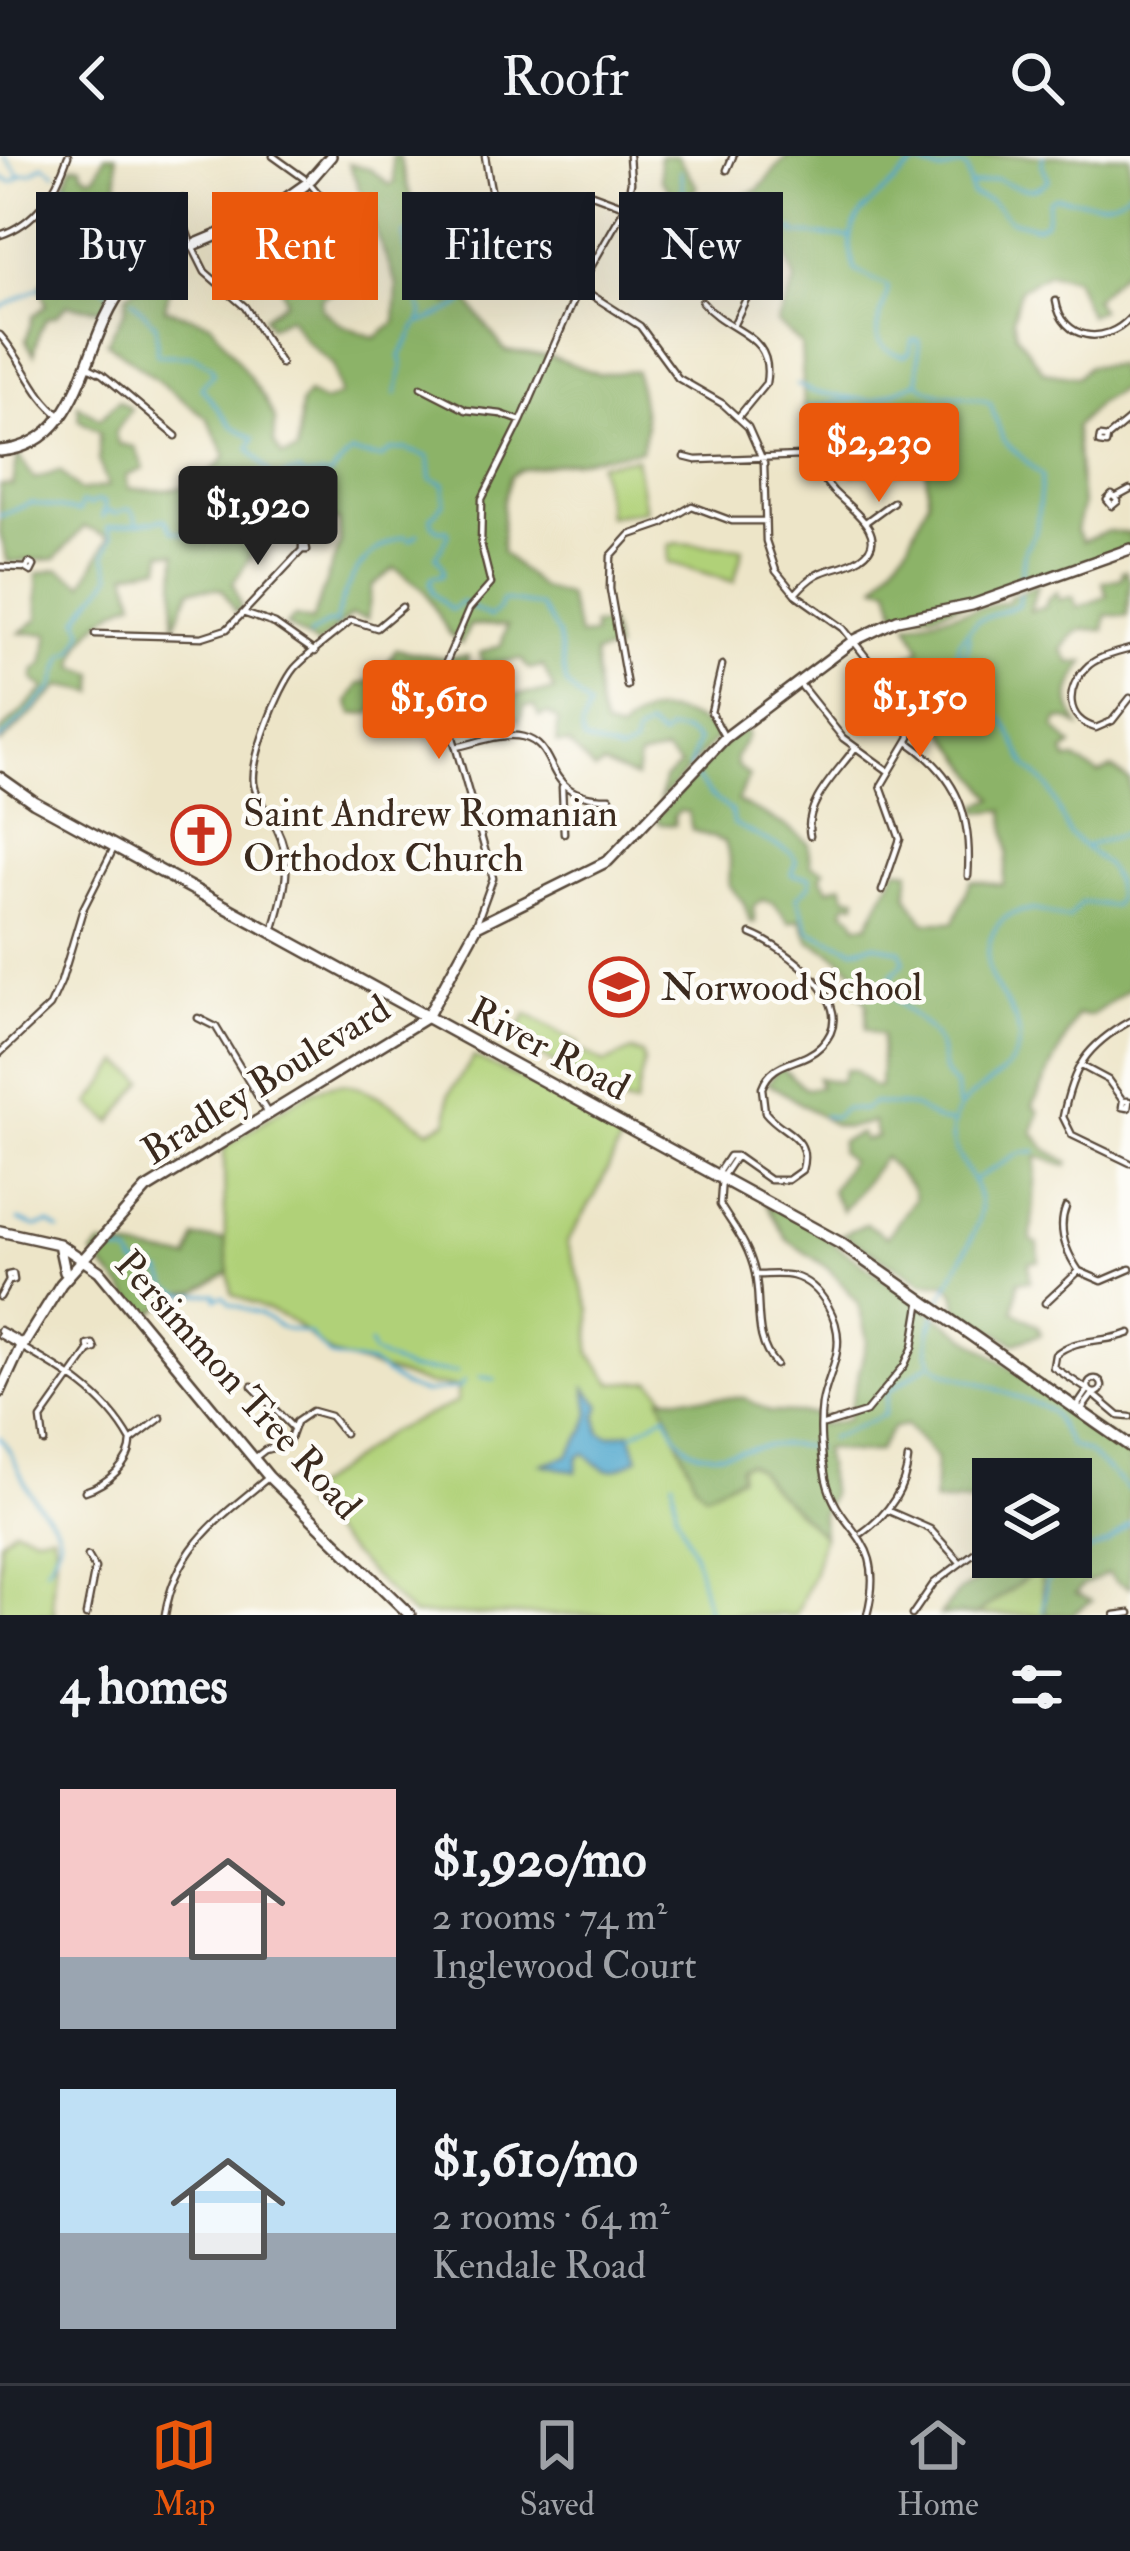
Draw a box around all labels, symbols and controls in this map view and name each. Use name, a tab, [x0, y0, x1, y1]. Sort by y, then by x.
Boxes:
text: Roofr	[501, 44, 629, 112]
icon: back	[60, 45, 126, 111]
icon: search	[1004, 45, 1070, 111]
chip: Buy	[36, 192, 188, 300]
chip: Rent	[212, 192, 378, 300]
chip: Filters	[402, 192, 595, 300]
chip: New	[619, 192, 783, 300]
pin: $2,230	[781, 403, 977, 505]
text: $2,230	[826, 417, 932, 466]
pin: $1,920	[160, 466, 356, 568]
text: $1,920	[205, 480, 311, 529]
pin: $1,150	[822, 658, 1018, 760]
pin: $1,610	[341, 660, 537, 762]
text: $1,150	[872, 672, 968, 721]
text: $1,610	[390, 674, 488, 723]
place label: Saint Andrew Romanian Orthodox Church	[243, 789, 618, 883]
church icon: Saint Andrew Romanian Orthodox Church	[170, 804, 232, 866]
school or university icon: Norwood School	[588, 956, 650, 1018]
place label: Norwood School	[661, 963, 922, 1012]
street label: Bradley Boulevard	[133, 984, 399, 1176]
street label: River Road	[460, 986, 638, 1112]
street label: Persimmon Tree Road	[104, 1240, 372, 1530]
map controls	[972, 1458, 1092, 1578]
button: layers	[972, 1458, 1092, 1578]
icon: filters	[1004, 1654, 1070, 1720]
text: 4 homes	[60, 1655, 228, 1719]
text: $1,920/mo	[432, 1828, 646, 1892]
icon: home	[156, 1837, 300, 1981]
text: 2 rooms · 74 m²	[432, 1892, 667, 1941]
text: Inglewood Court	[432, 1941, 697, 1990]
text: $1,610/mo	[432, 2128, 638, 2192]
icon: home	[156, 2137, 300, 2281]
text: 2 rooms · 64 m²	[432, 2192, 670, 2241]
text: Kendale Road	[432, 2241, 646, 2290]
tab: Map	[151, 2412, 217, 2525]
tab: Saved	[519, 2412, 595, 2525]
tab: Home	[897, 2412, 979, 2525]

